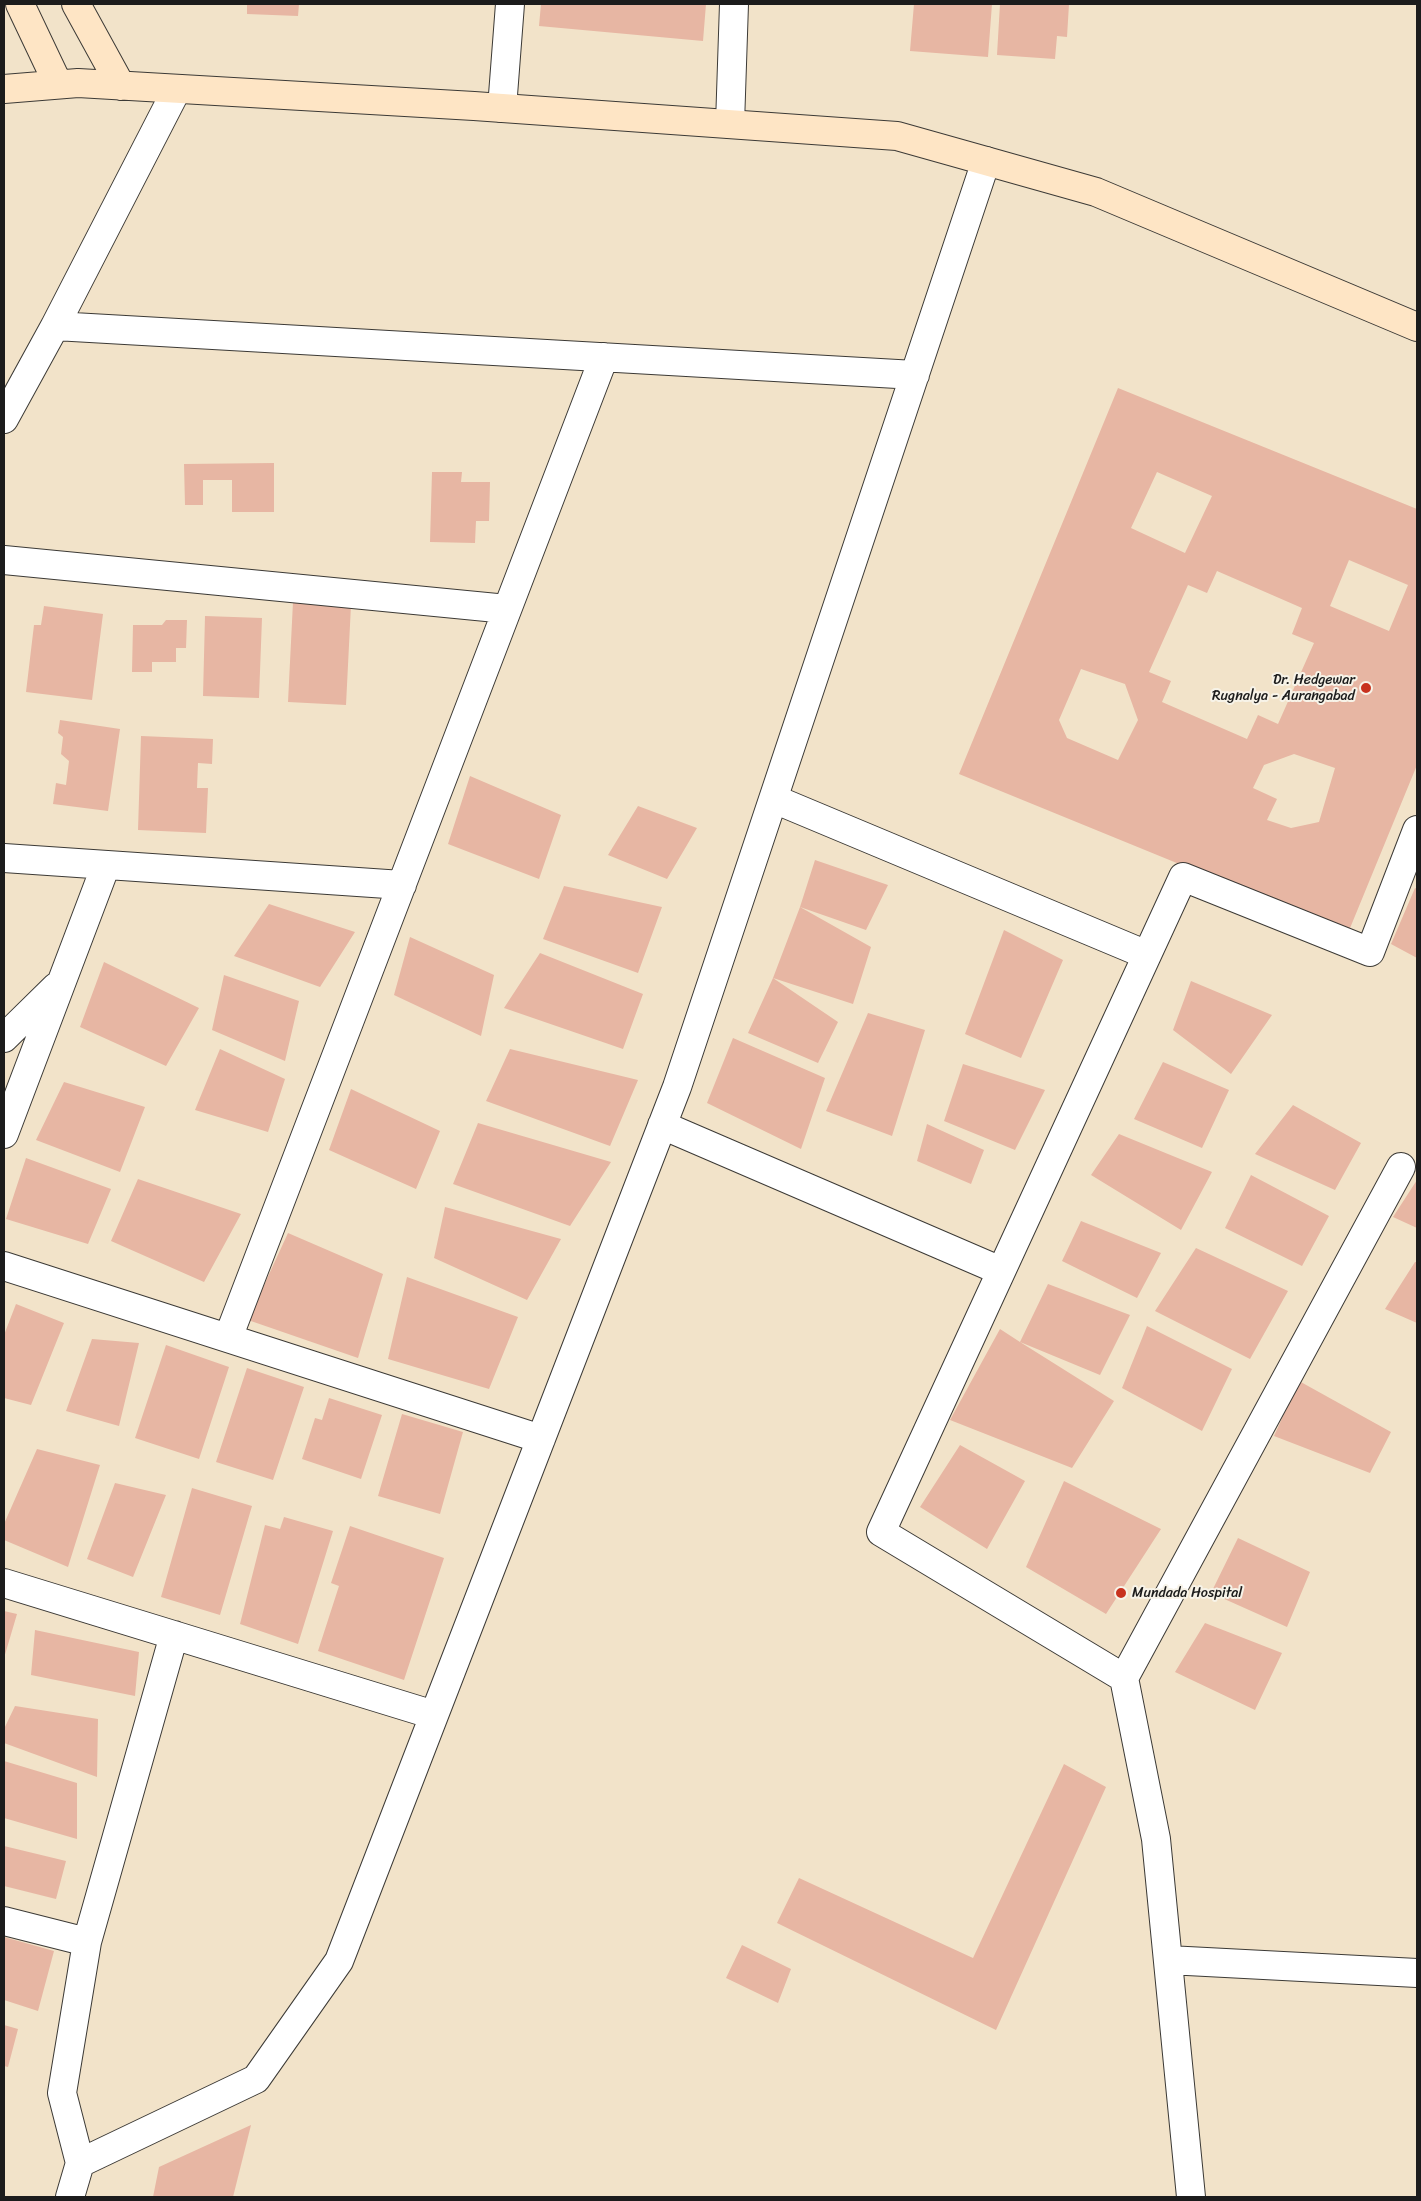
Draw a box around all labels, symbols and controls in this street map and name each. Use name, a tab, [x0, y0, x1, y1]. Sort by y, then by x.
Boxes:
place label: Dr. Hedgewar Rugnalya - Aurangabad	[1212, 672, 1355, 704]
marker: Dr. Hedgewar Rugnalya - Aurangabad	[1359, 681, 1373, 695]
place label: Mundada Hospital	[1132, 1585, 1242, 1601]
marker: Mundada Hospital	[1114, 1586, 1128, 1600]

